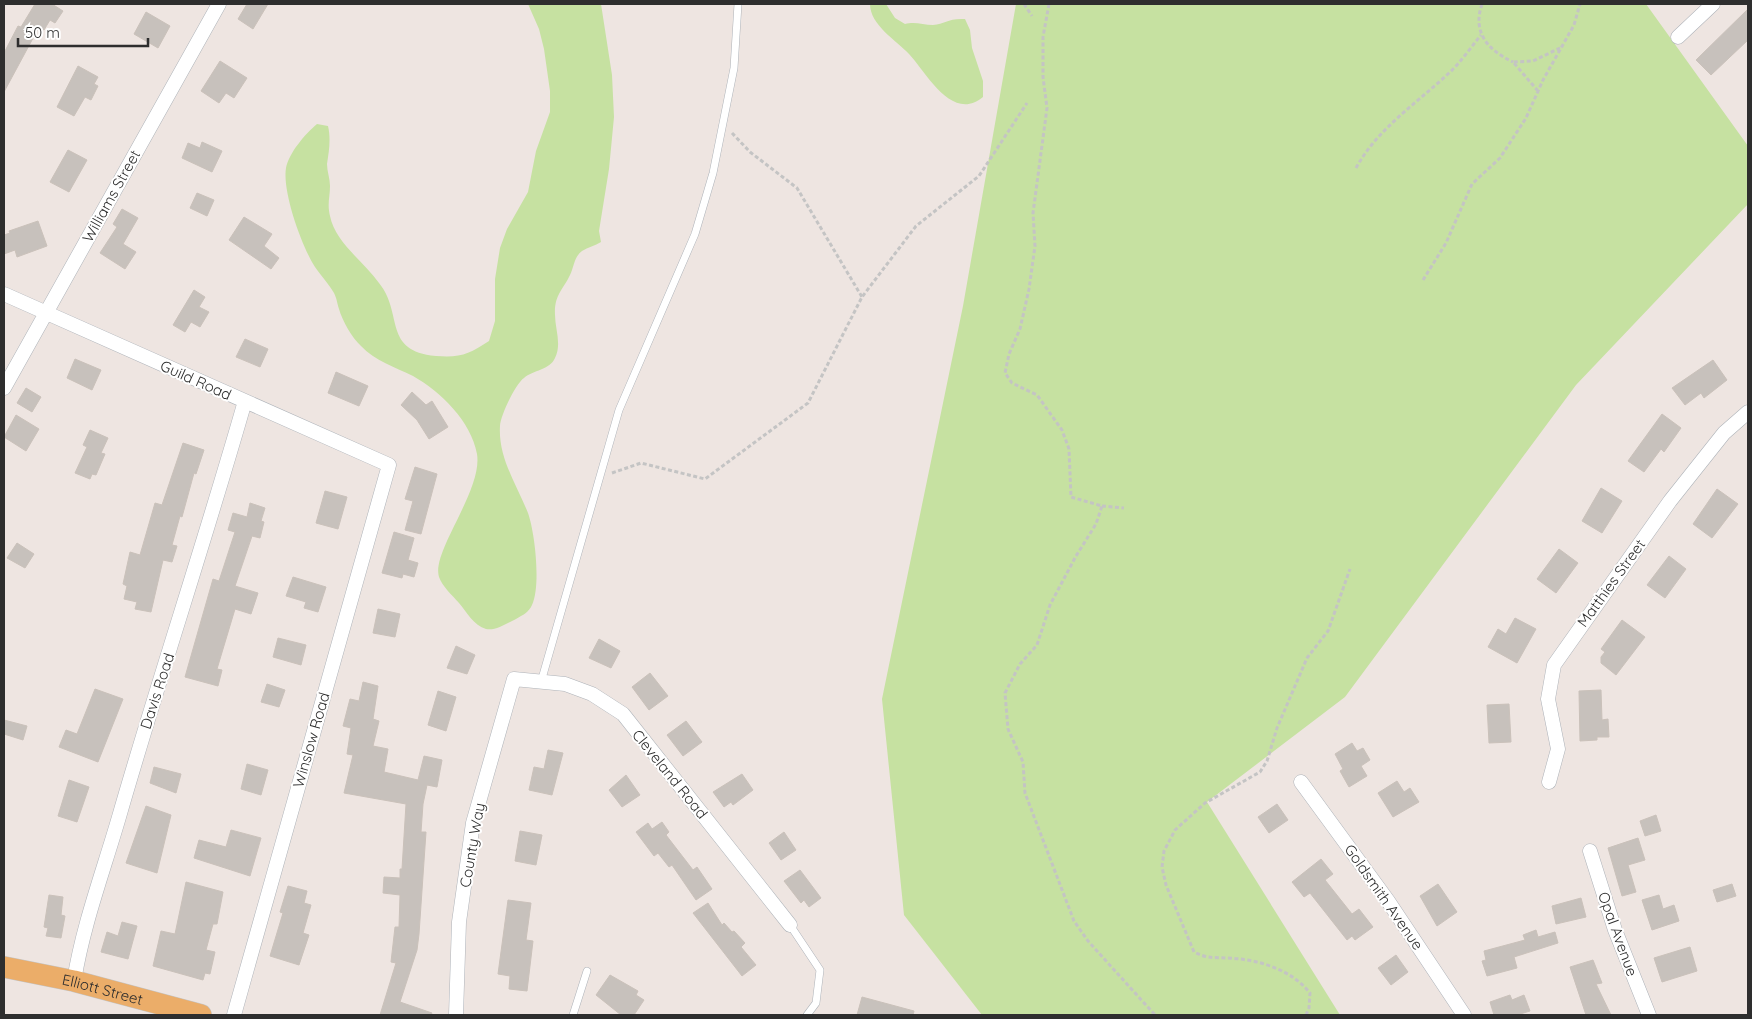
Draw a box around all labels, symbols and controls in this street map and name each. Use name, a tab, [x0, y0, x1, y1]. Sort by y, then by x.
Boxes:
scale bar	[18, 15, 148, 47]
text: 50 m	[25, 23, 60, 42]
street label: Williams Street	[78, 146, 144, 246]
street label: Guild Road	[157, 356, 235, 404]
street label: Matthies Street	[1573, 535, 1649, 631]
street label: Davis Road	[136, 650, 178, 732]
street label: Winslow Road	[288, 690, 334, 790]
street label: Cleveland Road	[628, 725, 712, 823]
street label: County Way	[455, 801, 489, 889]
street label: Goldsmith Avenue	[1340, 840, 1428, 954]
street label: Opal Avenue	[1594, 889, 1642, 979]
street label: Elliott Street	[60, 969, 145, 1009]

